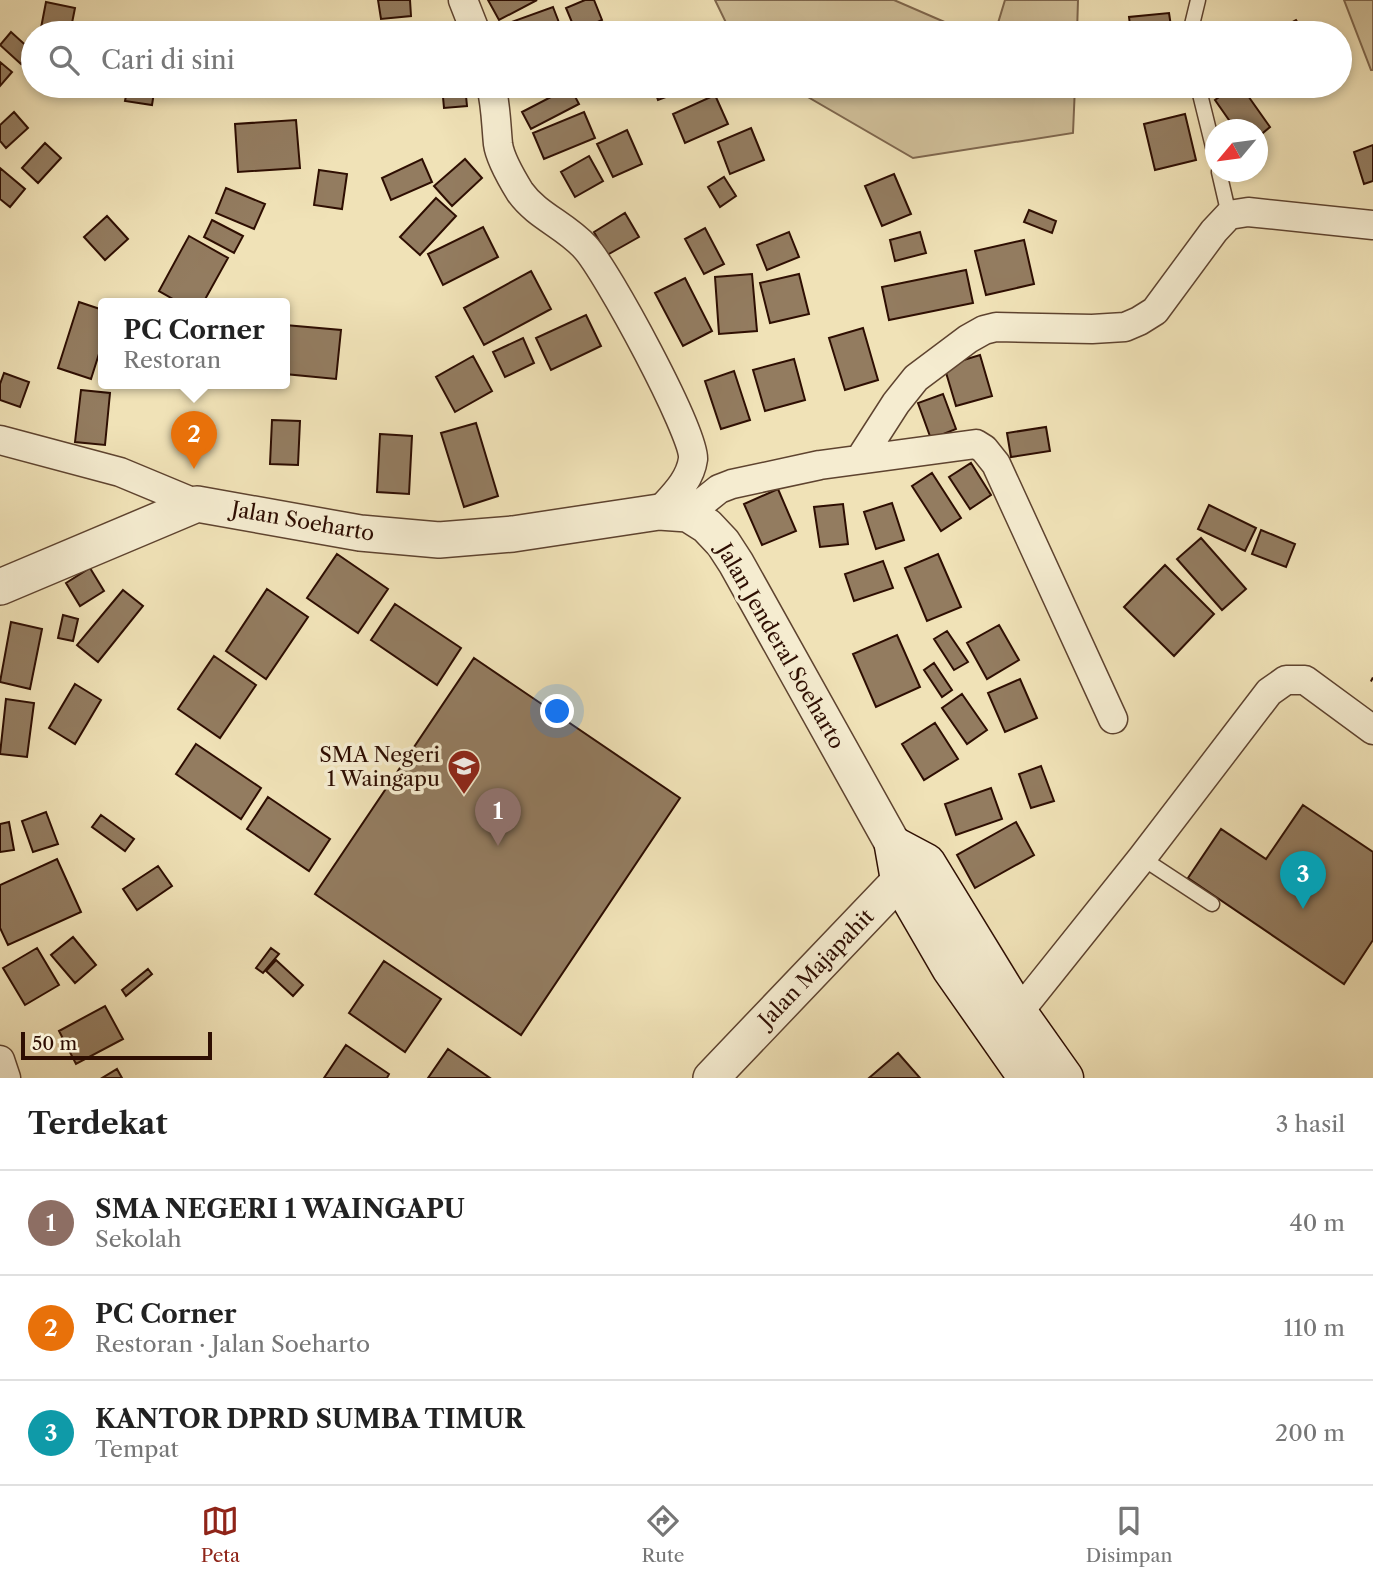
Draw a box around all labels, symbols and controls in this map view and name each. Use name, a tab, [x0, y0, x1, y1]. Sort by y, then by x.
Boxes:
search box	[21, 21, 1352, 98]
icon: search	[45, 41, 83, 79]
text: Cari di sini	[101, 44, 235, 76]
north arrow	[1205, 119, 1268, 182]
popup	[98, 298, 290, 389]
text: PC Corner	[123, 314, 265, 346]
text: Restoran	[123, 346, 221, 374]
pin: 2	[171, 411, 217, 469]
street label: Jalan Soeharto	[227, 496, 376, 546]
street label: Jalan Jenderal Soeharto	[710, 536, 850, 753]
your location	[540, 694, 574, 728]
place label: SMA Negeri 1 Waingapu	[319, 742, 440, 791]
school or university icon: SMA Negeri 1 Waingapu	[445, 747, 483, 796]
pin: 1	[475, 788, 521, 846]
pin: 3	[1280, 851, 1326, 909]
street label: Jalan Majapahit	[751, 903, 879, 1034]
scale bar	[21, 1029, 212, 1061]
text: 50 m	[32, 1032, 77, 1055]
text: Terdekat	[28, 1105, 168, 1142]
text: 3 hasil	[1276, 1110, 1345, 1138]
text: SMA NEGERI 1 WAINGAPU	[95, 1193, 465, 1225]
text: 1	[46, 1209, 56, 1237]
text: 40 m	[1290, 1209, 1345, 1237]
text: Sekolah	[95, 1225, 182, 1253]
text: PC Corner	[95, 1298, 237, 1330]
text: 2	[44, 1314, 58, 1342]
text: 110 m	[1284, 1314, 1345, 1342]
text: Restoran · Jalan Soeharto	[95, 1330, 370, 1358]
text: KANTOR DPRD SUMBA TIMUR	[95, 1403, 524, 1435]
text: 3	[45, 1419, 58, 1447]
text: 200 m	[1275, 1419, 1345, 1447]
text: Tempat	[95, 1435, 179, 1463]
tab: Peta	[201, 1502, 240, 1567]
tab: Rute	[641, 1502, 684, 1567]
tab: Disimpan	[1086, 1502, 1172, 1567]

